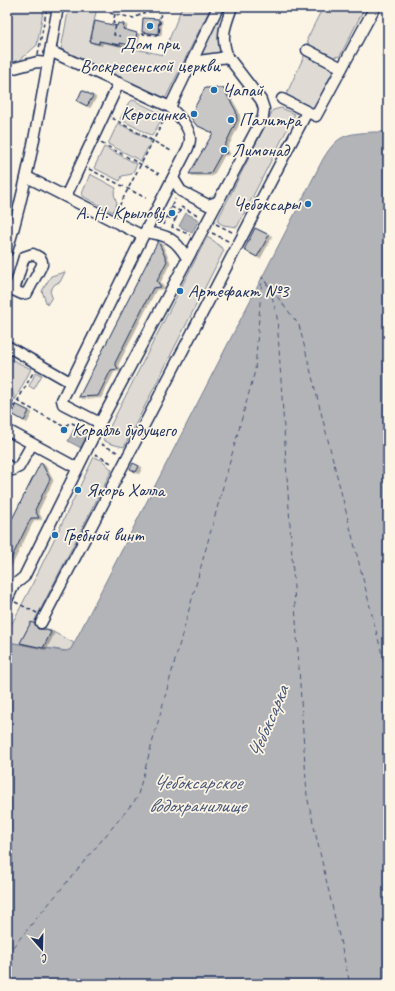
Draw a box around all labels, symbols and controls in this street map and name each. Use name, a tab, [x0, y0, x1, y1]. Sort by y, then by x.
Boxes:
marker: Дом при Воскресенской церкви	[145, 21, 155, 31]
place label: Дом при Воскресенской церкви	[80, 32, 221, 78]
place label: Чапай	[222, 78, 264, 102]
marker: Чапай	[209, 85, 219, 95]
place label: Керосинка	[121, 102, 188, 126]
place label: Палитра	[239, 108, 303, 132]
marker: Керосинка	[189, 109, 199, 119]
marker: Палитра	[226, 115, 236, 125]
place label: Лимонад	[232, 138, 291, 162]
marker: Лимонад	[219, 145, 229, 155]
place label: Чебоксары	[233, 192, 302, 216]
marker: Чебоксары	[303, 199, 313, 209]
place label: А. Н. Крылову	[76, 201, 166, 225]
marker: А. Н. Крылову	[167, 208, 177, 218]
place label: Артефакт №3	[188, 279, 290, 303]
marker: Артефакт №3	[175, 286, 185, 296]
place label: Корабль будущего	[72, 418, 178, 442]
marker: Корабль будущего	[59, 425, 69, 435]
place label: Якорь Холла	[86, 478, 166, 502]
marker: Якорь Холла	[73, 485, 83, 495]
place label: Гребной винт	[63, 523, 145, 547]
marker: Гребной винт	[50, 530, 60, 540]
water label: Чебоксарка	[241, 680, 295, 762]
water label: Чебоксарское водохранилище	[149, 770, 249, 818]
north arrow	[22, 929, 62, 969]
text: С	[39, 951, 50, 966]

